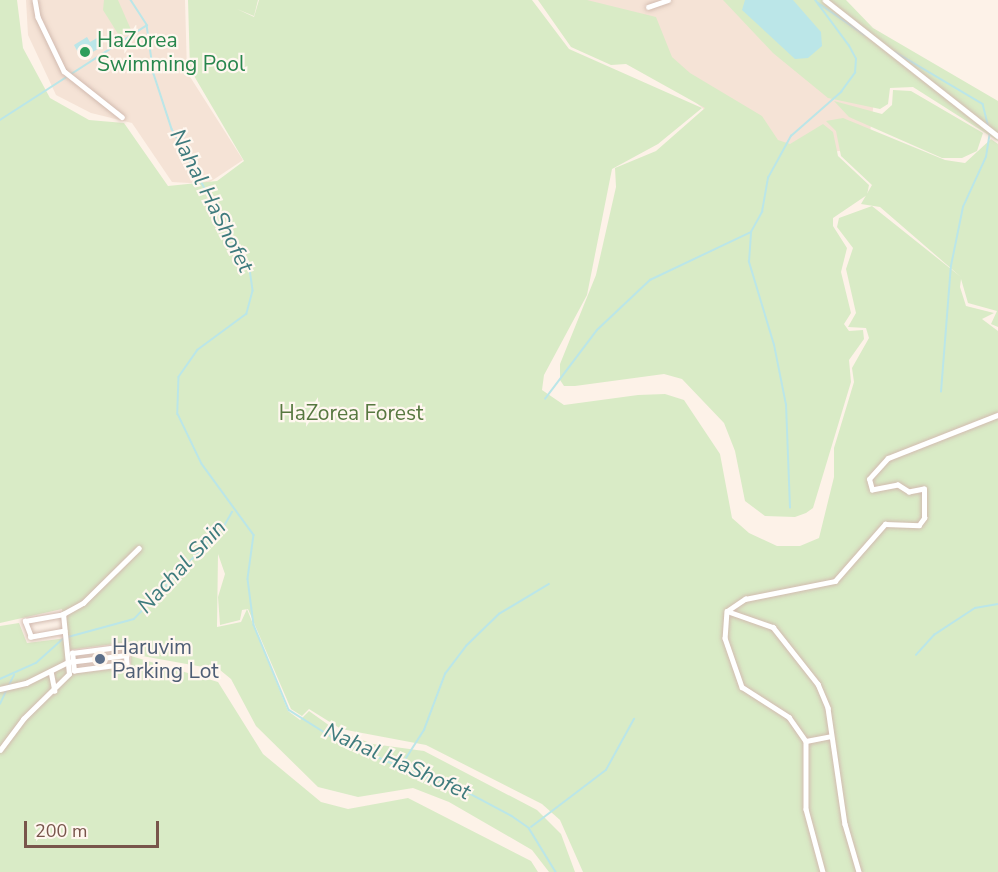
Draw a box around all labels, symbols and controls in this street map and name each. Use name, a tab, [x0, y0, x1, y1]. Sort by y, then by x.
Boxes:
place label: HaZorea Swimming Pool	[97, 27, 245, 77]
marker: HaZorea Swimming Pool	[78, 45, 92, 59]
water label: Nahal HaShofet	[164, 125, 258, 277]
park label: HaZorea Forest	[279, 400, 423, 426]
water label: Nachal Snin	[132, 515, 232, 619]
place label: Haruvim Parking Lot	[112, 634, 219, 684]
marker: Haruvim Parking Lot	[93, 652, 107, 666]
water label: Nahal HaShofet	[320, 718, 474, 806]
scale bar	[27, 809, 162, 847]
text: 200 m	[35, 819, 87, 843]

